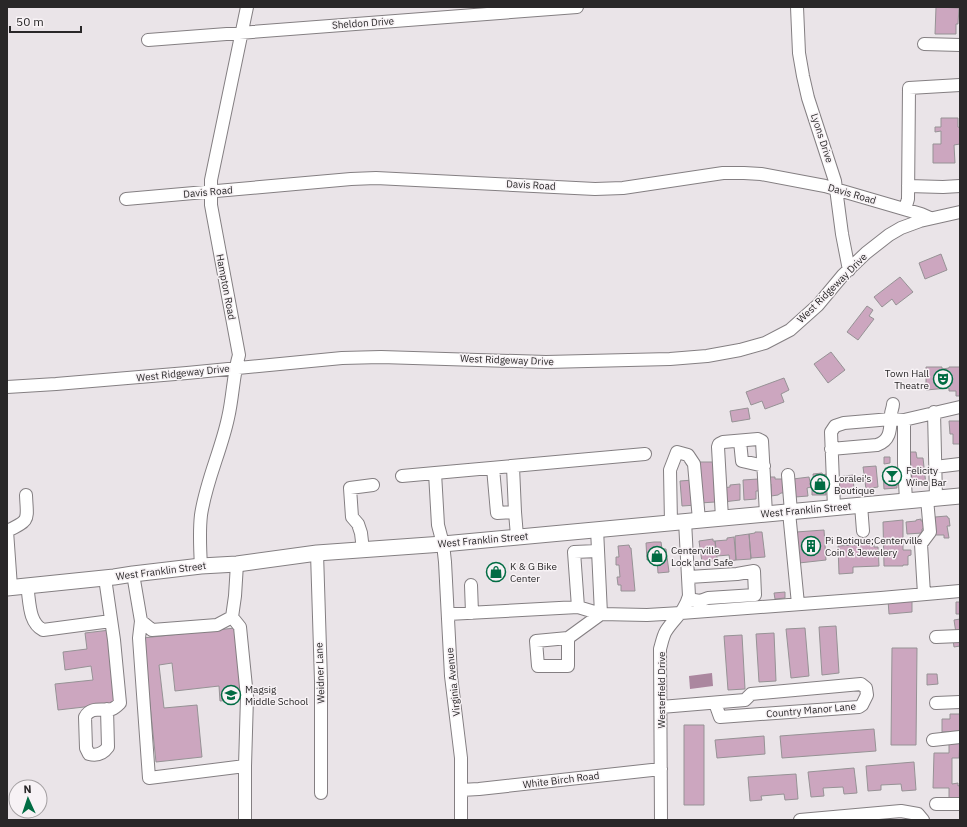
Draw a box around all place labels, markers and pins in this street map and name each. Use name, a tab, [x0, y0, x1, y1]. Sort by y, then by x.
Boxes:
place label: Town Hall Theatre	[885, 367, 930, 392]
theatre icon: Town Hall Theatre	[932, 368, 954, 390]
place label: Felicity Wine Bar	[906, 464, 947, 489]
bar icon: Felicity Wine Bar	[881, 465, 903, 487]
place label: Loralei's Boutique	[834, 472, 875, 497]
shop icon: Loralei's Boutique	[809, 473, 831, 495]
place label: Pi Botique;Centerville Coin & Jewelery	[825, 534, 923, 559]
building icon: Pi Botique;Centerville Coin & Jewelery	[800, 535, 822, 557]
place label: Centerville Lock and Safe	[671, 544, 734, 569]
shop icon: Centerville Lock and Safe	[646, 545, 668, 567]
place label: K & G Bike Center	[510, 560, 557, 585]
shop icon: K & G Bike Center	[485, 561, 507, 583]
place label: Magsig Middle School	[245, 683, 309, 708]
school or university icon: Magsig Middle School	[220, 684, 242, 706]

